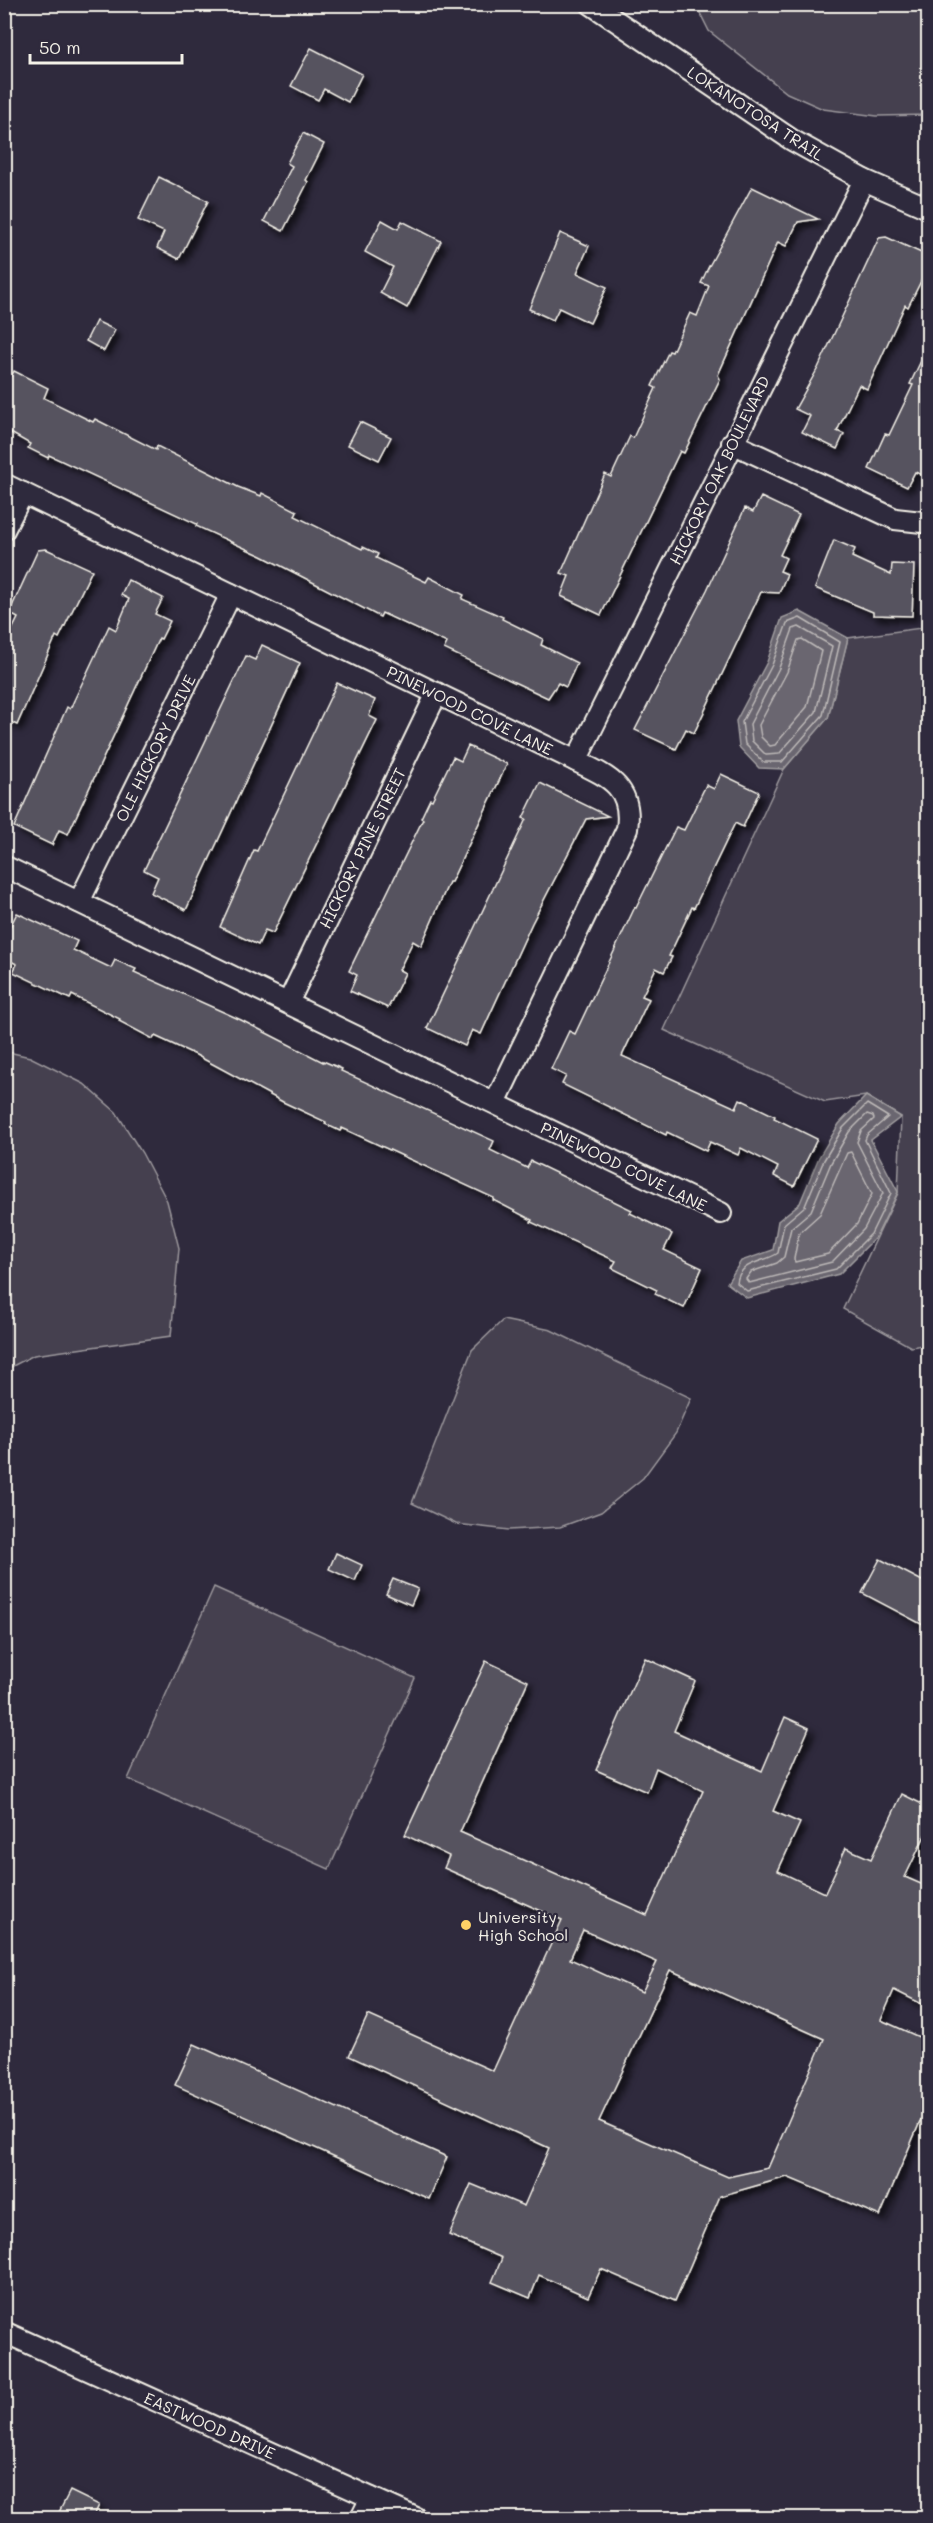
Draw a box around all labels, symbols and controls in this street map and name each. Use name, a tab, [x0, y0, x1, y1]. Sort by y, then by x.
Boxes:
scale bar	[30, 27, 182, 65]
text: 50 m	[39, 35, 81, 59]
street label: LOKANOTOSA TRAIL	[684, 61, 829, 165]
street label: HICKORY OAK BOULEVARD	[664, 372, 774, 568]
street label: PINEWOOD COVE LANE	[383, 661, 557, 759]
street label: OLE HICKORY DRIVE	[110, 671, 200, 825]
street label: HICKORY PINE STREET	[314, 764, 410, 932]
street label: PINEWOOD COVE LANE	[537, 1117, 711, 1215]
place label: University High School	[478, 1906, 568, 1945]
marker: University High School	[459, 1918, 473, 1932]
street label: EASTWOOD DRIVE	[141, 2387, 279, 2463]

